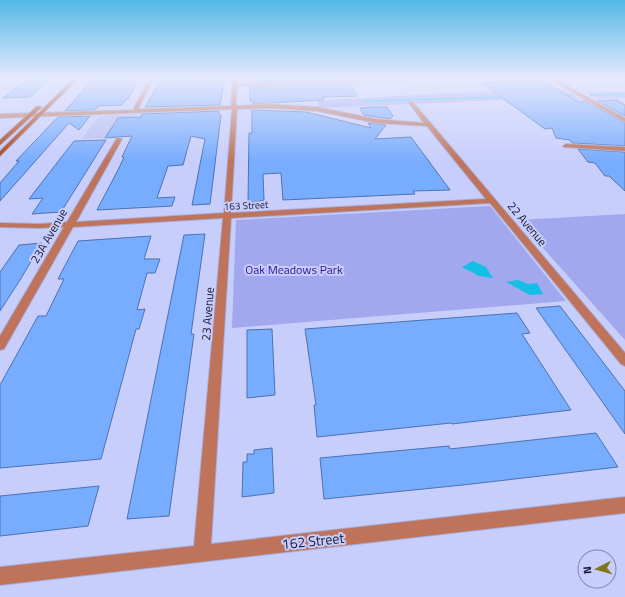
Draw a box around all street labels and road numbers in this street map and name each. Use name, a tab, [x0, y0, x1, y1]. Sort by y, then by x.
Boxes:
street label: 163 Street	[223, 197, 269, 214]
street label: 22 Avenue	[503, 197, 552, 250]
street label: 23A Avenue	[25, 205, 72, 267]
street label: 23 Avenue	[196, 287, 219, 341]
street label: 162 Street	[281, 527, 345, 554]

